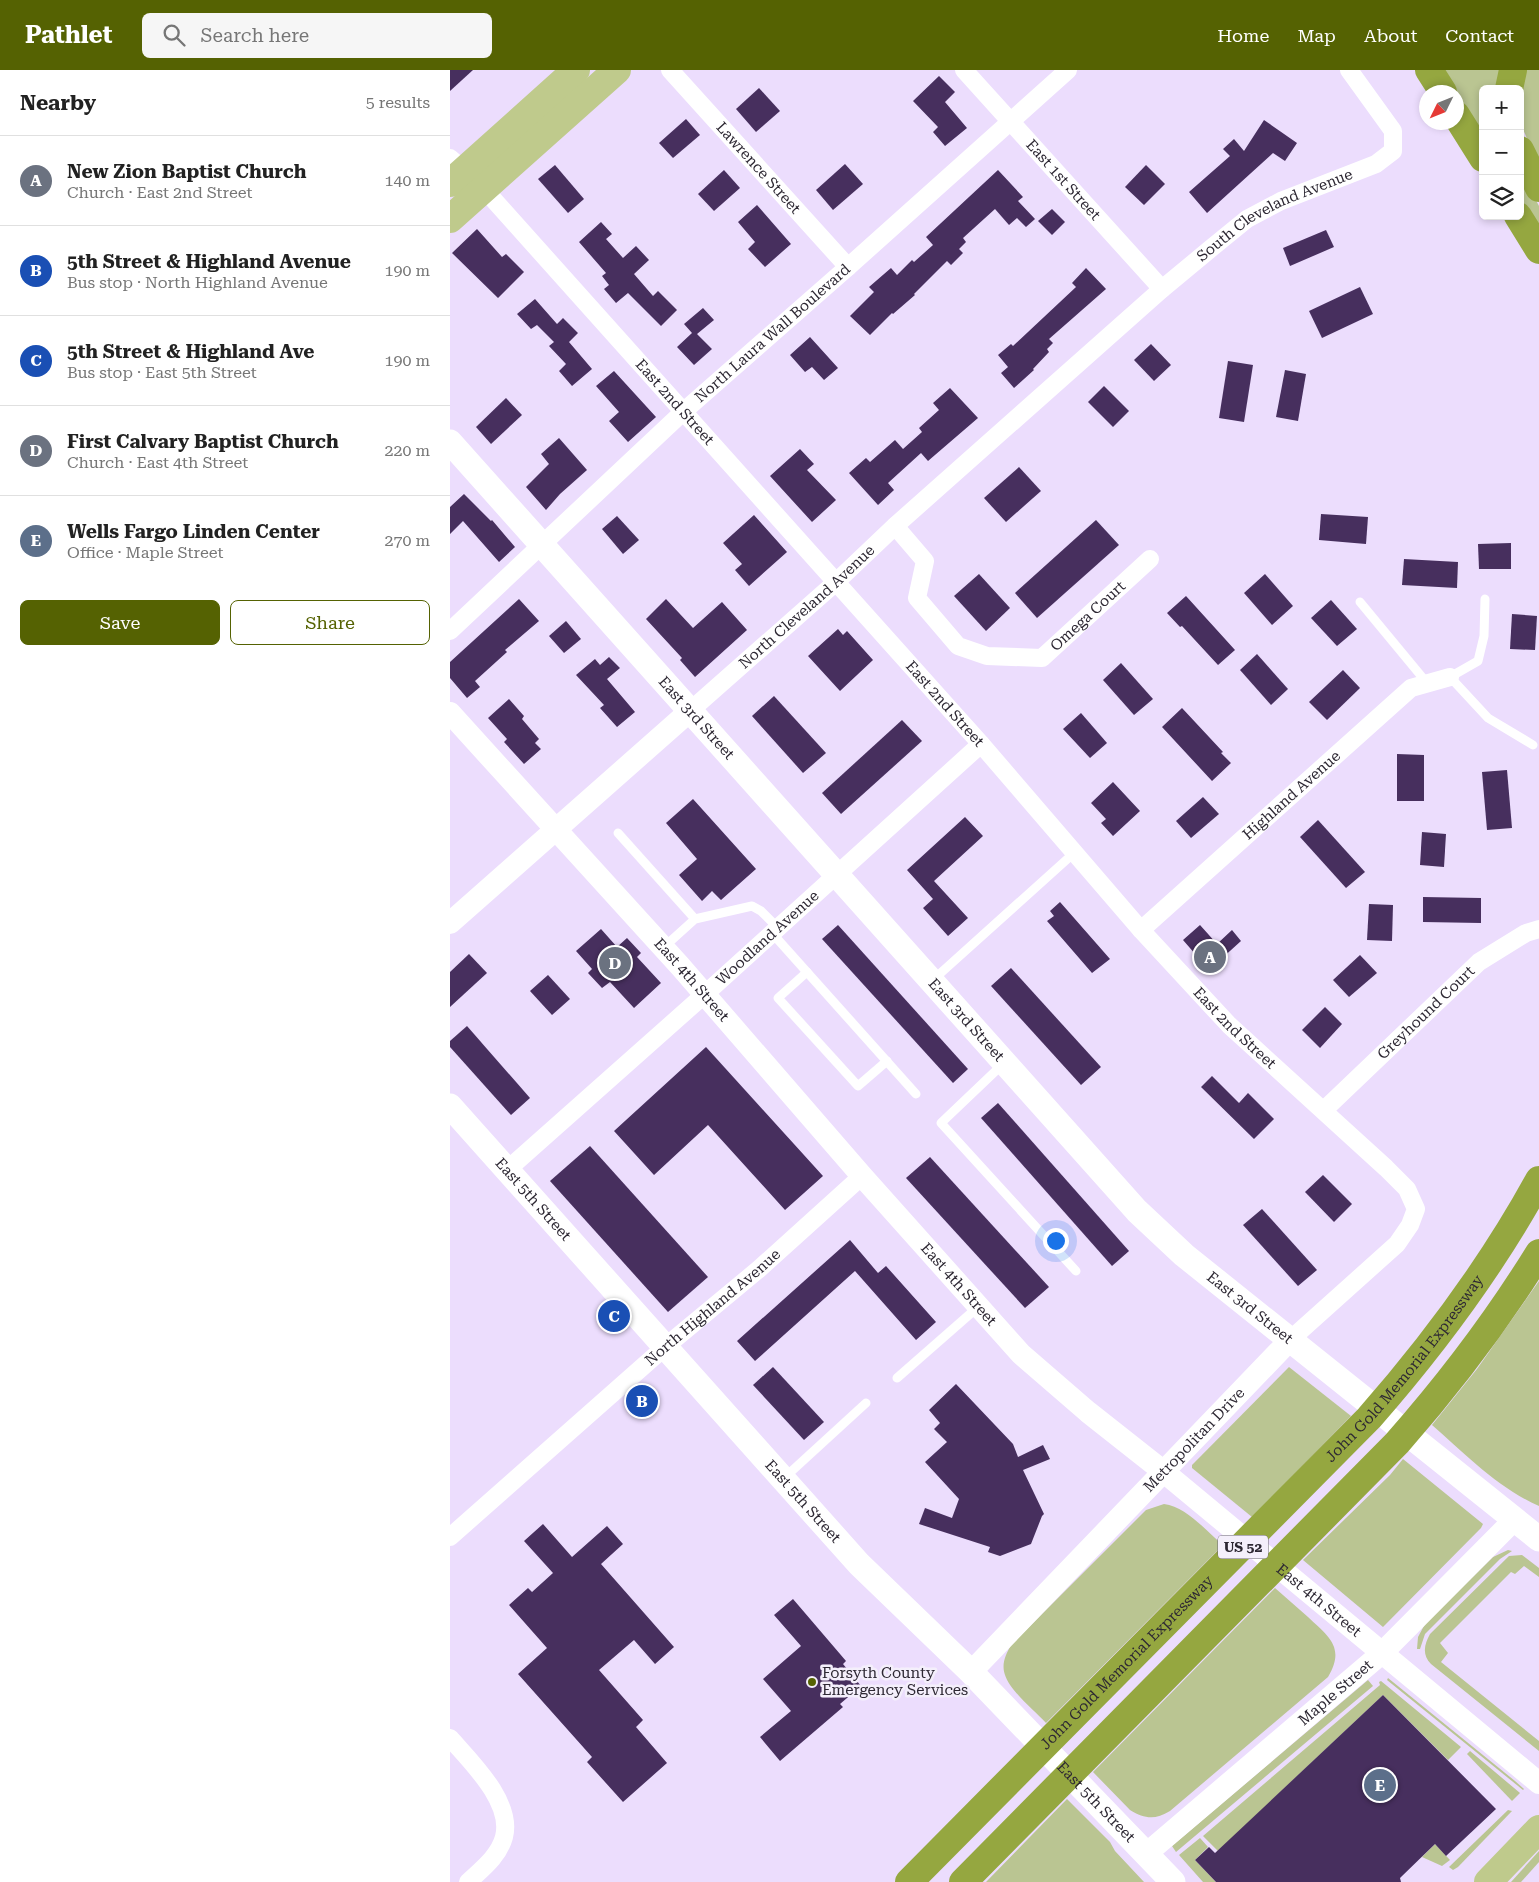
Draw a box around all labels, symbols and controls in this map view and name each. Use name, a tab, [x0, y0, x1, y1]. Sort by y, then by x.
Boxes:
search box	[142, 13, 492, 58]
text: Pathlet	[25, 21, 112, 49]
icon: search	[160, 21, 188, 49]
text: Search here	[200, 24, 309, 47]
text: Home	[1217, 25, 1269, 46]
text: Map	[1297, 25, 1336, 46]
text: About	[1364, 25, 1417, 46]
text: Contact	[1445, 25, 1514, 46]
north arrow	[1419, 85, 1464, 130]
map controls	[1479, 85, 1524, 220]
button: +	[1479, 85, 1524, 130]
text: Nearby	[20, 91, 96, 115]
text: 5 results	[366, 93, 430, 112]
street label: Lawrence Street	[713, 118, 805, 218]
button: −	[1479, 130, 1524, 175]
street label: East 1st Street	[1022, 136, 1105, 224]
text: New Zion Baptist Church	[67, 160, 306, 183]
street label: South Cleveland Avenue	[1193, 165, 1355, 265]
text: A	[30, 171, 42, 190]
text: 140 m	[384, 171, 430, 190]
button: layers	[1479, 175, 1524, 220]
text: Church · East 2nd Street	[67, 183, 253, 202]
text: 5th Street & Highland Avenue	[67, 250, 351, 273]
street label: North Laura Wall Boulevard	[691, 260, 854, 406]
text: B	[30, 261, 42, 280]
text: 190 m	[384, 261, 430, 280]
text: Bus stop · North Highland Avenue	[67, 273, 328, 292]
text: 5th Street & Highland Ave	[67, 340, 315, 363]
text: C	[30, 351, 42, 370]
text: 190 m	[384, 351, 430, 370]
street label: East 2nd Street	[632, 355, 718, 449]
text: Bus stop · East 5th Street	[67, 363, 257, 382]
text: First Calvary Baptist Church	[67, 430, 339, 453]
text: D	[30, 441, 42, 460]
text: 220 m	[384, 441, 430, 460]
text: Church · East 4th Street	[67, 453, 248, 472]
text: Wells Fargo Linden Center	[67, 520, 320, 543]
text: E	[31, 531, 41, 550]
text: 270 m	[384, 531, 430, 550]
street label: North Cleveland Avenue	[735, 541, 878, 673]
text: Office · Maple Street	[67, 543, 224, 562]
street label: Omega Court	[1047, 577, 1129, 655]
button: Save	[20, 600, 220, 645]
button: Share	[230, 600, 430, 645]
street label: East 2nd Street	[902, 657, 988, 751]
street label: East 3rd Street	[655, 673, 739, 763]
street label: Highland Avenue	[1239, 747, 1344, 844]
street label: Woodland Avenue	[712, 886, 822, 989]
street label: East 4th Street	[650, 934, 733, 1026]
pin: A	[1194, 938, 1226, 976]
pin: D	[599, 944, 631, 982]
street label: Greyhound Court	[1374, 962, 1479, 1063]
street label: East 3rd Street	[925, 975, 1008, 1066]
street label: East 2nd Street	[1190, 983, 1280, 1073]
street label: East 5th Street	[492, 1154, 575, 1245]
your location	[1043, 1228, 1069, 1254]
street label: East 4th Street	[917, 1239, 1001, 1330]
street label: North Highland Avenue	[641, 1245, 784, 1369]
street label: East 3rd Street	[1203, 1268, 1297, 1348]
street label: John Gold Memorial Expressway	[1321, 1271, 1487, 1466]
pin: C	[598, 1297, 630, 1335]
pin: B	[626, 1382, 658, 1420]
street label: Metropolitan Drive	[1140, 1384, 1248, 1496]
street label: East 5th Street	[761, 1456, 845, 1547]
road number: US 52	[1218, 1535, 1268, 1558]
street label: East 4th Street	[1273, 1560, 1365, 1641]
street label: John Gold Memorial Expressway	[1036, 1572, 1217, 1753]
street label: Maple Street	[1295, 1656, 1377, 1729]
place label: Forsyth County Emergency Services	[822, 1664, 968, 1699]
marker: Forsyth County Emergency Services	[806, 1676, 818, 1688]
street label: East 5th Street	[1053, 1758, 1139, 1846]
pin: E	[1364, 1766, 1396, 1804]

